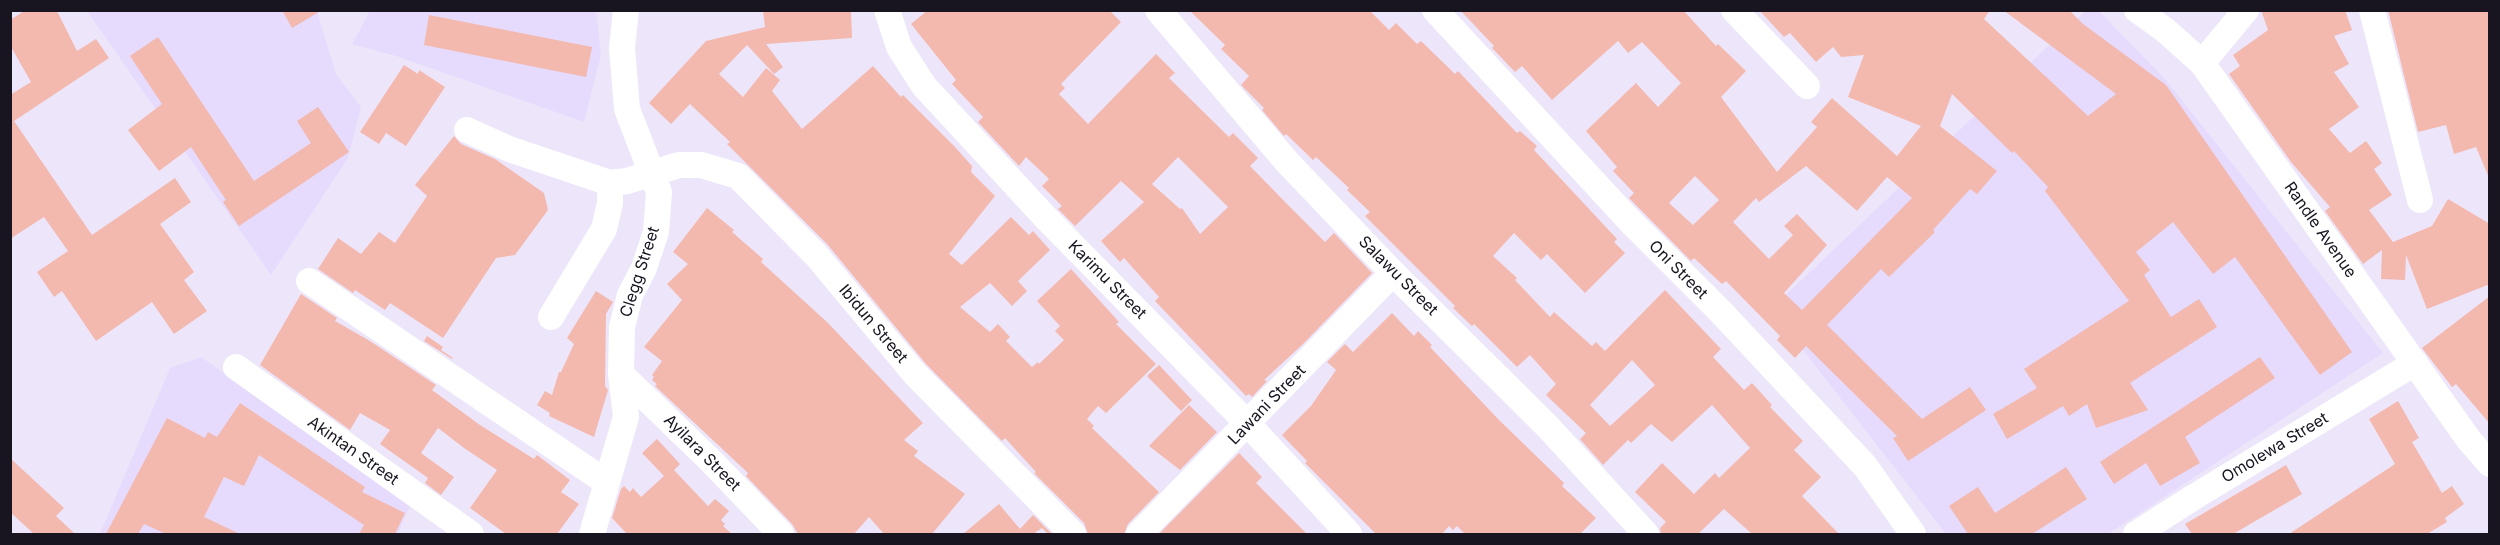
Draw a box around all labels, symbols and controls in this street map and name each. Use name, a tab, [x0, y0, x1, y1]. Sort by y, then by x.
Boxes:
street label: Randle Avenue	[2280, 178, 2360, 282]
street label: Clegg Street	[616, 224, 664, 320]
street label: Salawu Street	[1354, 232, 1442, 320]
street label: Karimu Street	[1064, 237, 1150, 323]
street label: Oni Street	[1645, 237, 1711, 303]
street label: Ibidun Street	[835, 281, 911, 367]
street label: Lawani Street	[1224, 361, 1310, 449]
street label: Omolewa Street	[2218, 409, 2332, 487]
street label: Ayilara Street	[660, 411, 744, 495]
street label: Akintan Street	[304, 413, 402, 489]

